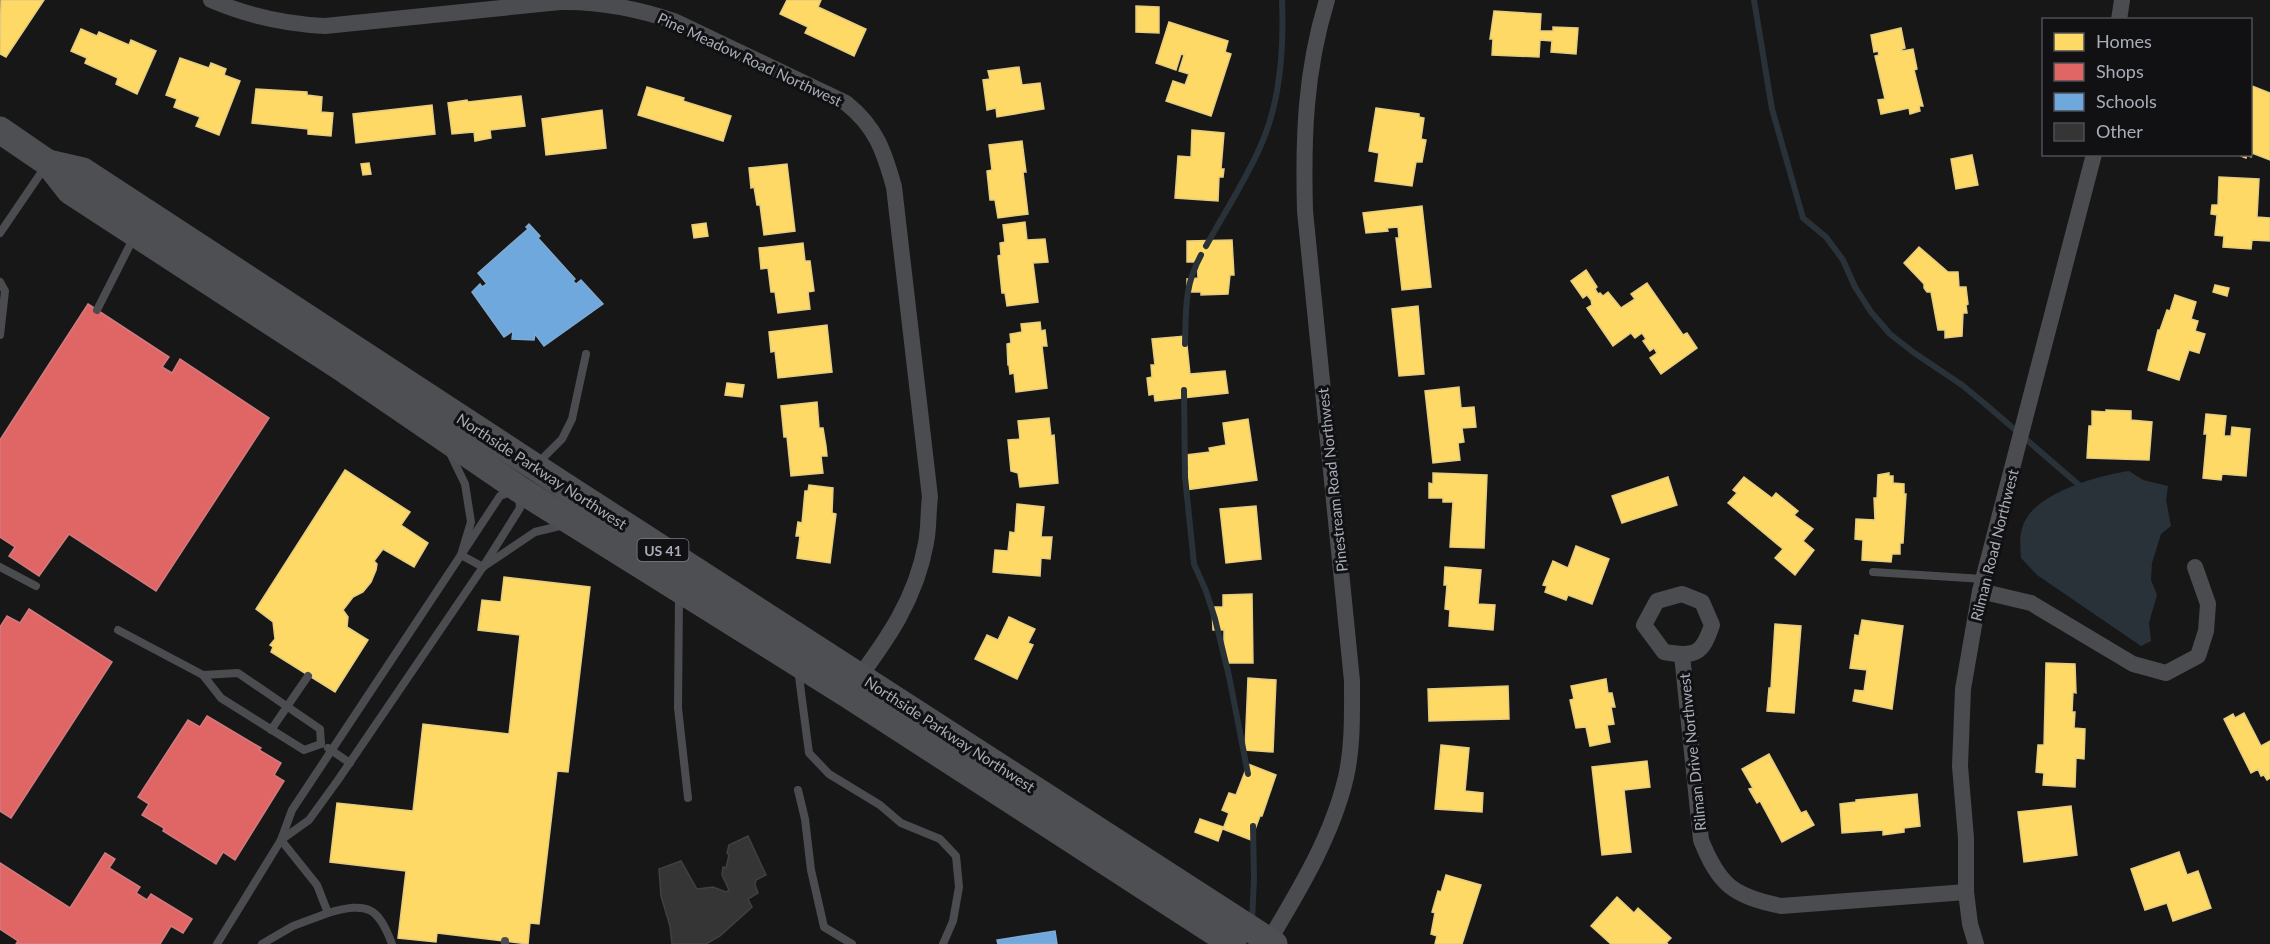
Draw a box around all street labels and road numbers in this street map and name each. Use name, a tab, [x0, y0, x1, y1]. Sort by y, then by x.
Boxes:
street label: Pine Meadow Road Northwest	[655, 8, 846, 110]
street label: Pinestream Road Northwest	[1313, 386, 1351, 573]
street label: Northside Parkway Northwest	[454, 409, 631, 533]
street label: Rilman Road Northwest	[1966, 467, 2022, 623]
road number: US 41	[638, 539, 688, 561]
street label: Northside Parkway Northwest	[862, 672, 1039, 796]
street label: Rilman Drive Northwest	[1675, 672, 1709, 832]

